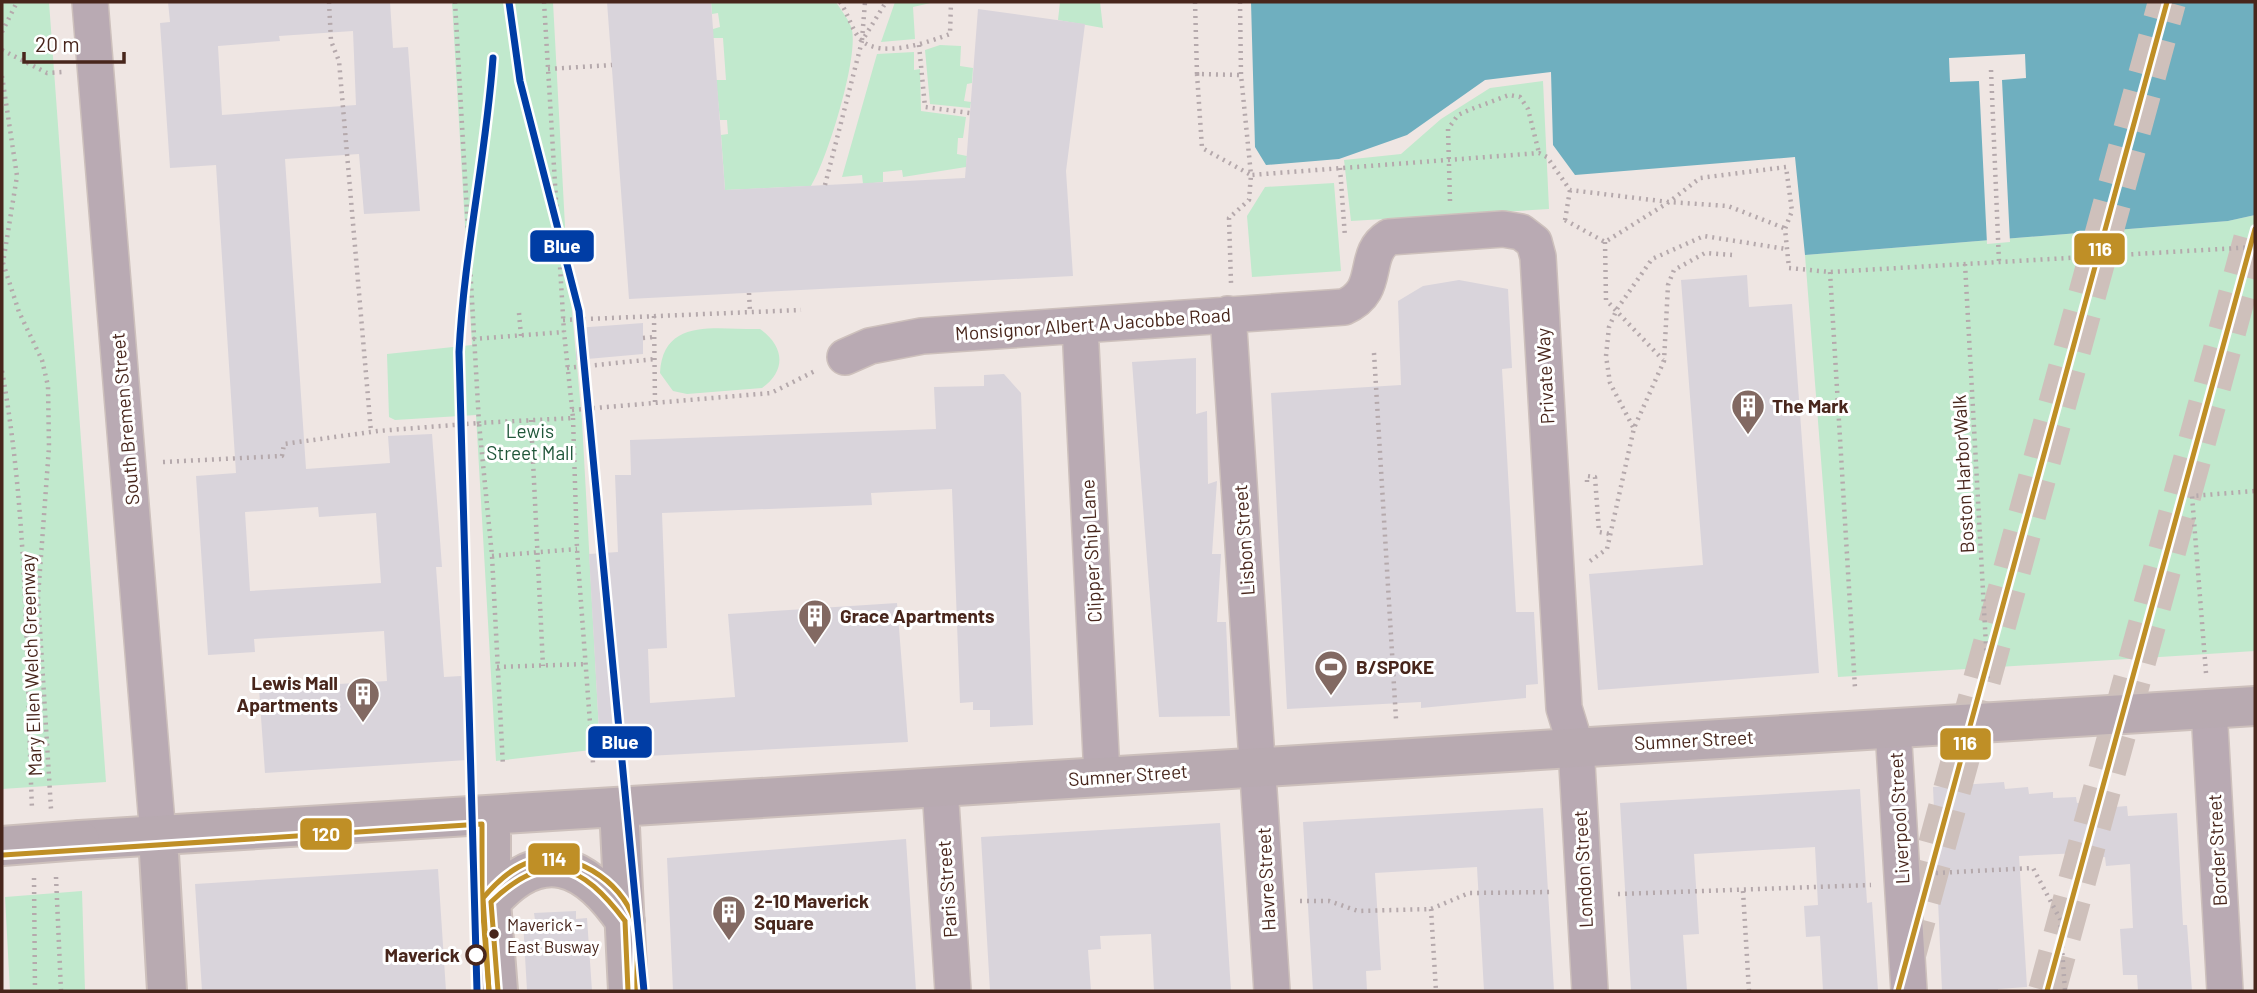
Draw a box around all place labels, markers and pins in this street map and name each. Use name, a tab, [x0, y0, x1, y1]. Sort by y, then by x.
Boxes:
building icon: The Mark	[1729, 387, 1767, 436]
place label: The Mark	[1772, 394, 1849, 417]
building icon: Grace Apartments	[796, 597, 834, 646]
place label: Grace Apartments	[840, 604, 995, 627]
sports icon: B/SPOKE	[1312, 648, 1350, 697]
place label: B/SPOKE	[1356, 655, 1434, 678]
place label: Lewis Mall Apartments	[236, 671, 338, 716]
building icon: Lewis Mall Apartments	[344, 675, 382, 724]
place label: 2-10 Maverick Square	[754, 889, 869, 934]
building icon: 2-10 Maverick Square	[710, 893, 748, 942]
place label: Maverick - East Busway	[507, 914, 600, 956]
marker: Maverick - East Busway	[487, 927, 501, 941]
place label: Maverick	[385, 943, 460, 966]
marker: Maverick	[466, 945, 486, 965]

